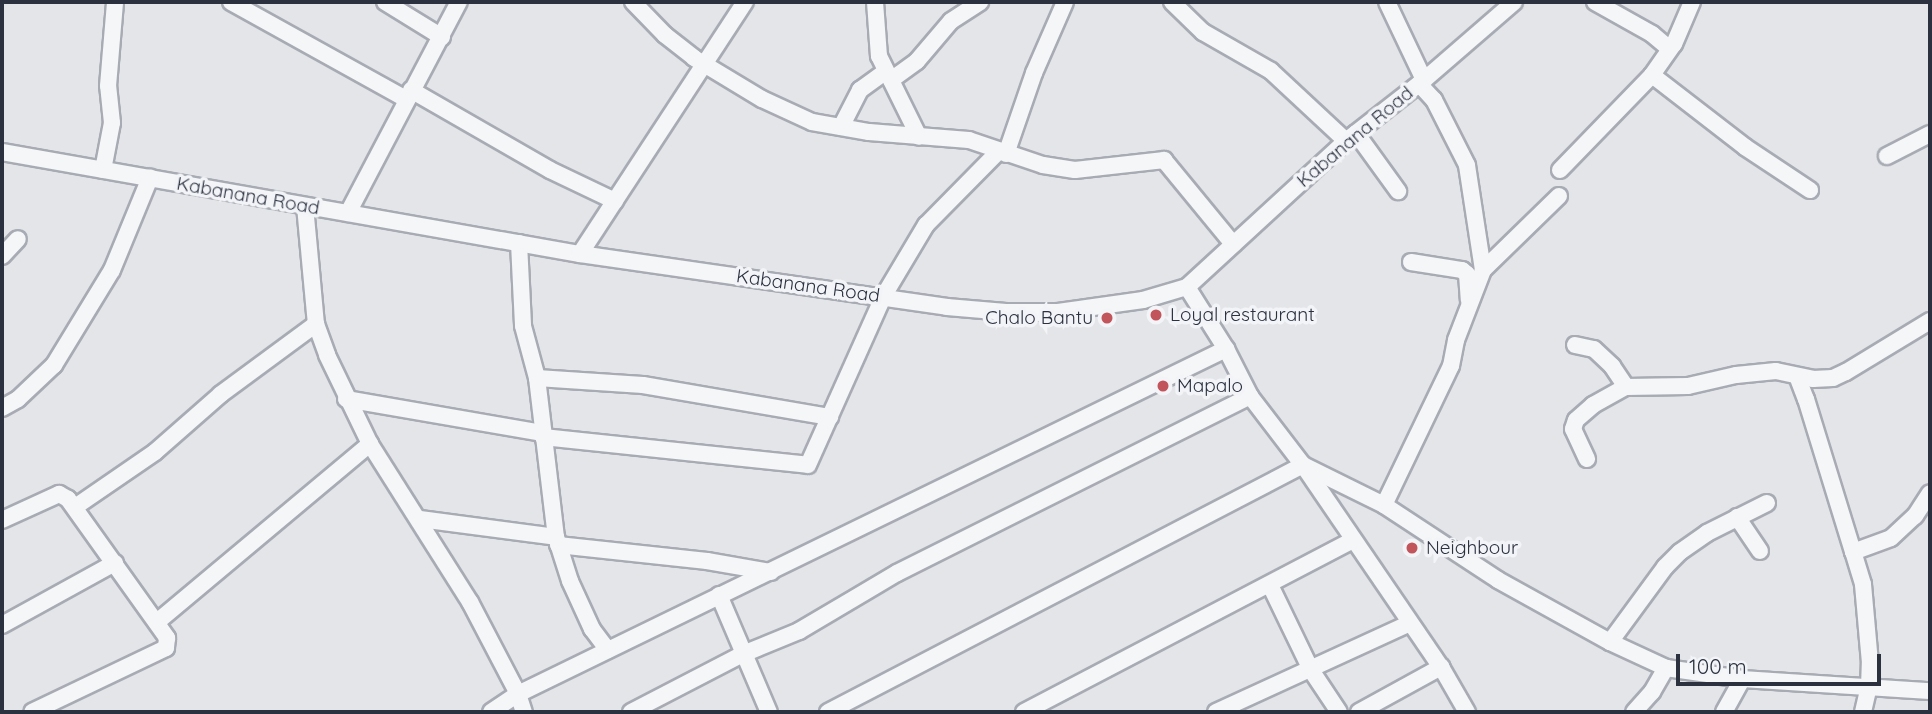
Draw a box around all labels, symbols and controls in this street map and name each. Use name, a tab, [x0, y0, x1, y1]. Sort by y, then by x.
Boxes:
street label: Kabanana Road	[1292, 82, 1418, 192]
street label: Kabanana Road	[175, 172, 321, 220]
street label: Kabanana Road	[735, 265, 881, 307]
place label: Loyal restaurant	[1170, 304, 1315, 326]
place label: Chalo Bantu	[985, 307, 1093, 329]
marker: Loyal restaurant	[1148, 307, 1164, 323]
marker: Chalo Bantu	[1099, 310, 1115, 326]
place label: Mapalo	[1177, 375, 1243, 397]
marker: Mapalo	[1155, 378, 1171, 394]
place label: Neighbour	[1426, 537, 1518, 559]
marker: Neighbour	[1404, 540, 1420, 556]
scale bar	[1680, 640, 1885, 684]
text: 100 m	[1689, 653, 1747, 679]

